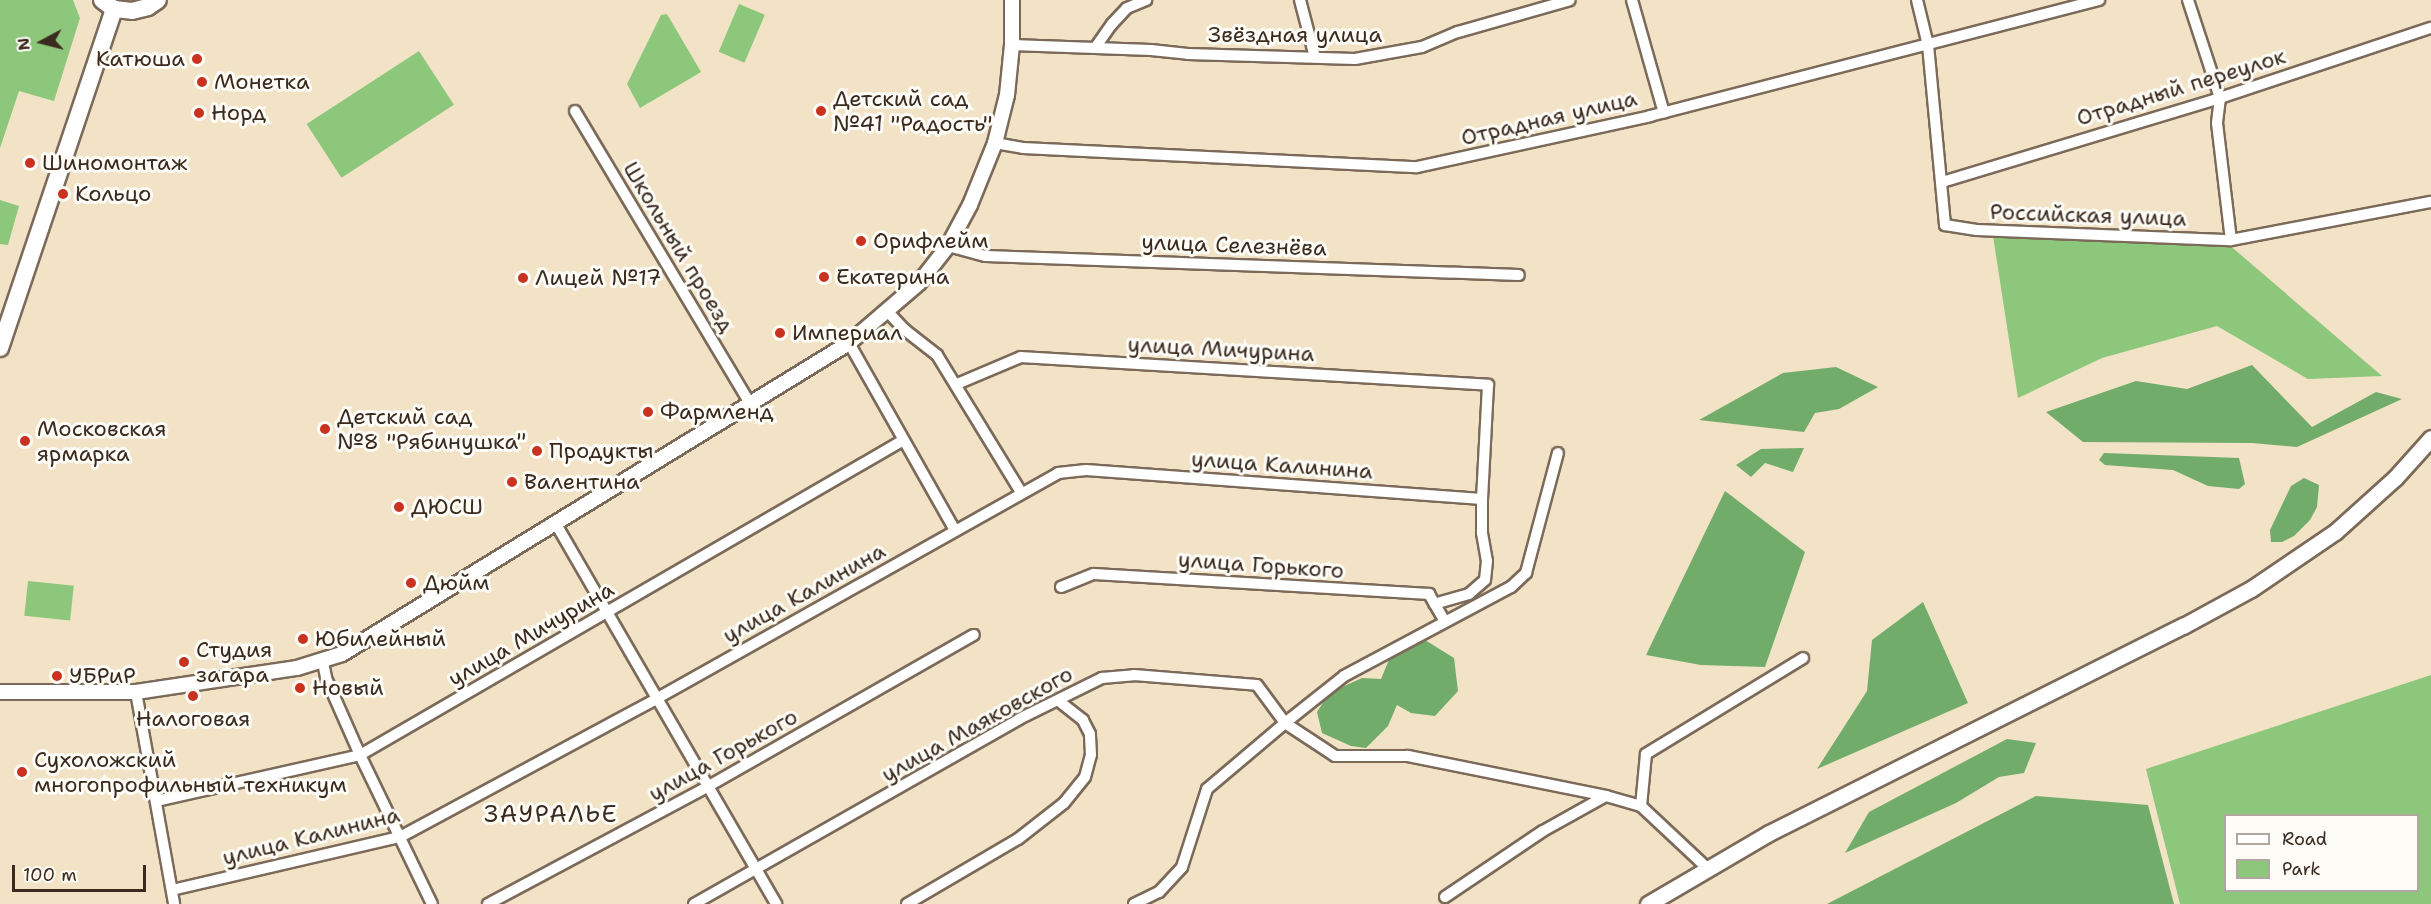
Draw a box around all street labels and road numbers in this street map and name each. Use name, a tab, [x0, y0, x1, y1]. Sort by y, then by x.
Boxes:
street label: Звёздная улица	[1208, 22, 1382, 48]
street label: Отрадный переулок	[2073, 43, 2289, 131]
street label: Отрадная улица	[1458, 85, 1640, 151]
street label: Школьный проезд	[618, 157, 740, 337]
street label: Российская улица	[1989, 198, 2187, 232]
street label: улица Селезнёва	[1141, 229, 1327, 261]
street label: улица Мичурина	[1127, 331, 1315, 367]
street label: улица Калинина	[1190, 445, 1374, 485]
street label: улица Калинина	[718, 537, 890, 649]
street label: улица Горького	[1177, 546, 1345, 584]
street label: улица Мичурина	[443, 576, 619, 692]
street label: улица Маяковского	[877, 660, 1077, 788]
street label: улица Горького	[644, 703, 802, 807]
street label: улица Калинина	[220, 801, 402, 871]

